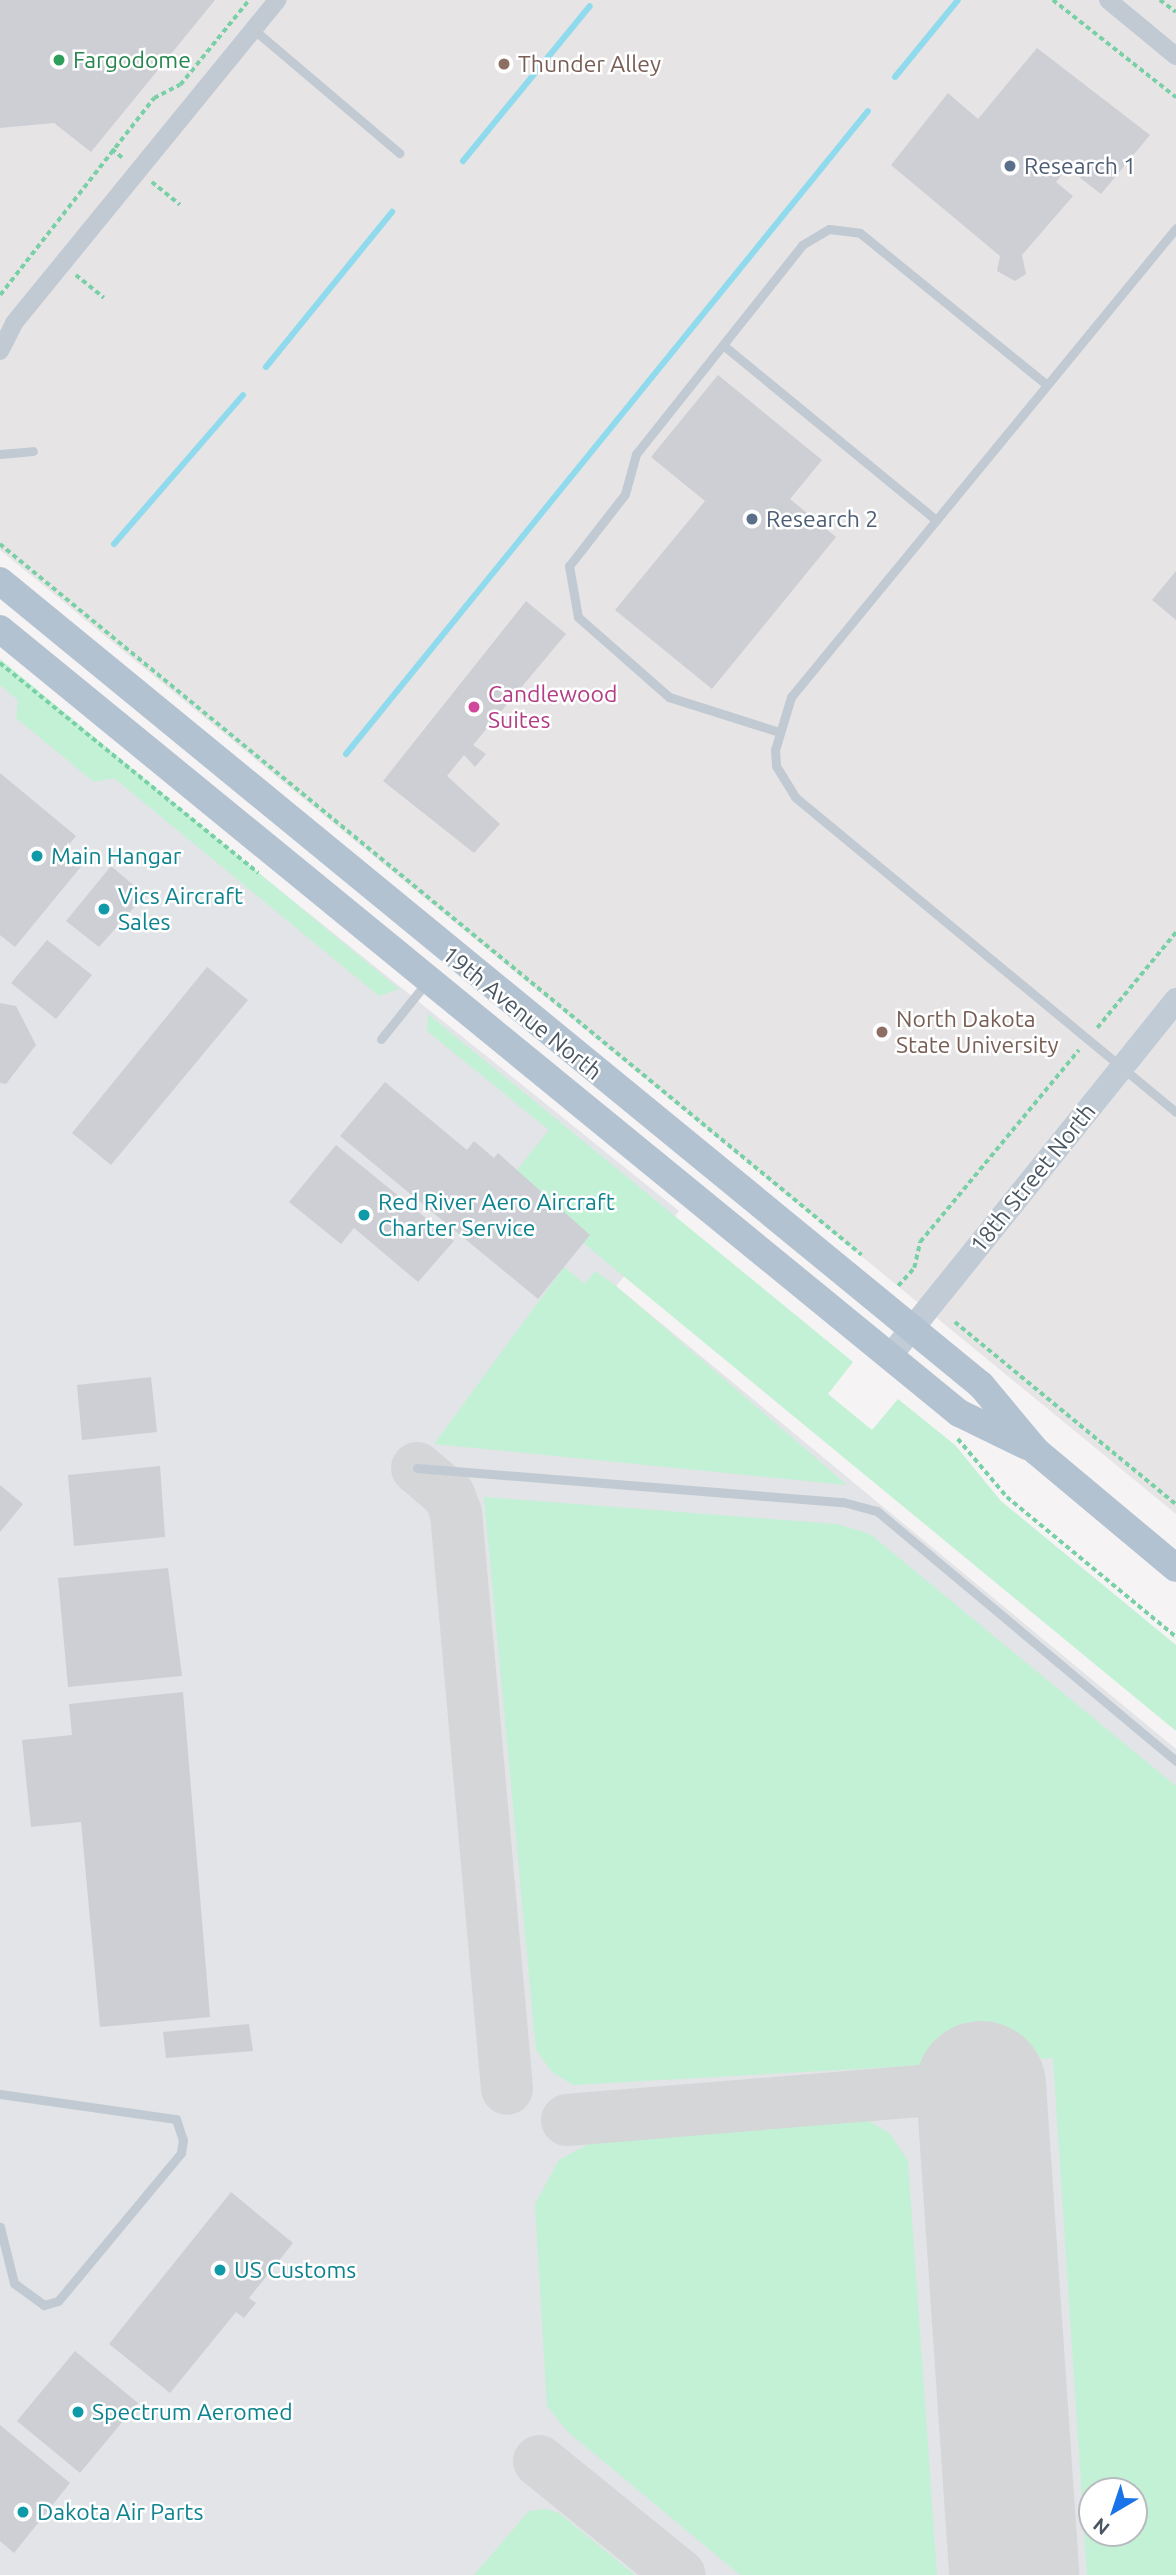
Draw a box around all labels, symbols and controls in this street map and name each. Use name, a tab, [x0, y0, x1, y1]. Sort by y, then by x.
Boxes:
place label: Fargodome	[73, 46, 191, 74]
place label: Thunder Alley	[518, 50, 661, 78]
marker: Fargodome	[51, 52, 67, 68]
marker: Thunder Alley	[496, 56, 512, 72]
place label: Research 1	[1024, 152, 1136, 180]
marker: Research 1	[1002, 158, 1018, 174]
place label: Research 2	[766, 505, 878, 533]
marker: Research 2	[744, 511, 760, 527]
place label: Candlewood Suites	[488, 680, 617, 734]
marker: Candlewood Suites	[466, 699, 482, 715]
place label: Main Hangar	[51, 842, 182, 870]
marker: Main Hangar	[29, 848, 45, 864]
place label: Vics Aircraft Sales	[118, 882, 243, 936]
marker: Vics Aircraft Sales	[96, 901, 112, 917]
street label: 19th Avenue North	[437, 940, 607, 1086]
place label: North Dakota State University	[896, 1005, 1059, 1059]
marker: North Dakota State University	[874, 1024, 890, 1040]
street label: 18th Street North	[964, 1098, 1102, 1258]
place label: Red River Aero Aircraft Charter Service	[378, 1188, 615, 1242]
marker: Red River Aero Aircraft Charter Service	[356, 1207, 372, 1223]
place label: US Customs	[234, 2256, 356, 2284]
marker: US Customs	[212, 2262, 228, 2278]
place label: Spectrum Aeromed	[92, 2398, 293, 2426]
marker: Spectrum Aeromed	[70, 2404, 86, 2420]
north arrow	[1078, 2477, 1148, 2547]
place label: Dakota Air Parts	[37, 2498, 203, 2526]
marker: Dakota Air Parts	[15, 2504, 31, 2520]
text: N	[1089, 2514, 1113, 2540]

